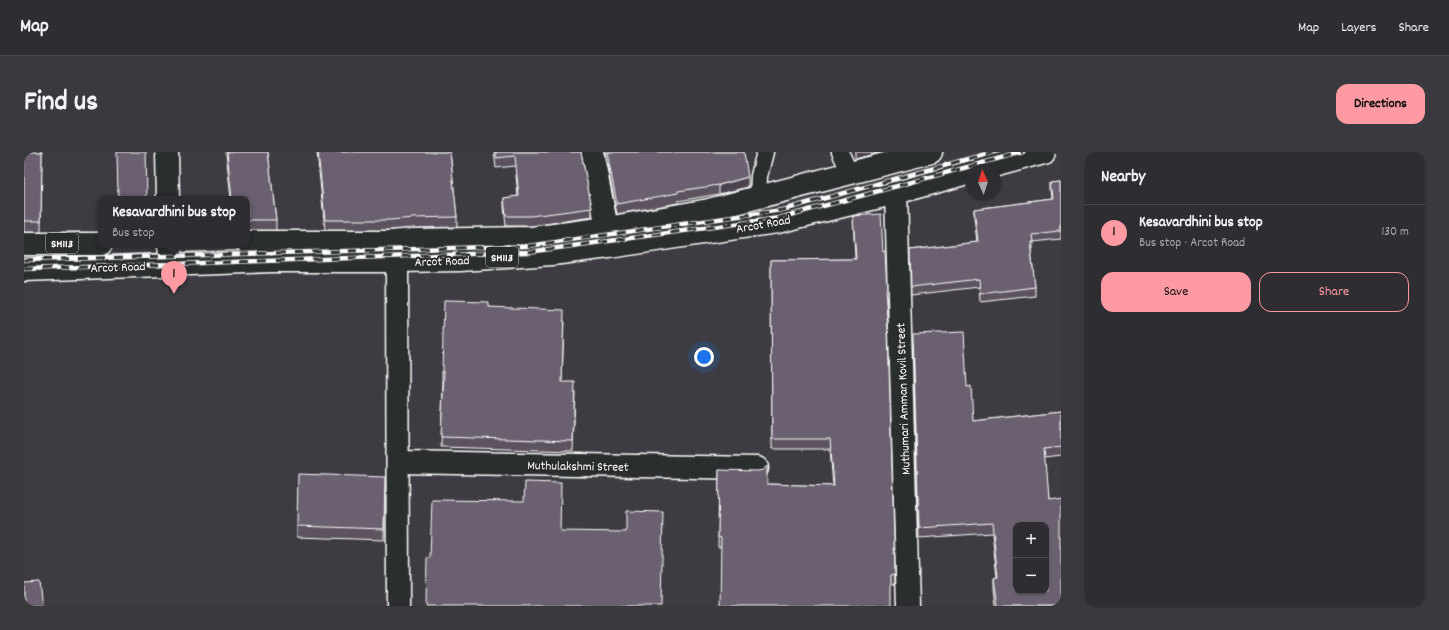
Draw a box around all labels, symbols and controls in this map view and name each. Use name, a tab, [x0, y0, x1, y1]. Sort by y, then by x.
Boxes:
text: Map	[20, 14, 49, 41]
text: Map	[1298, 18, 1319, 38]
text: Layers	[1341, 18, 1376, 38]
text: Share	[1398, 18, 1429, 38]
text: Find us	[24, 84, 98, 124]
button: Directions	[1336, 84, 1425, 124]
north arrow	[965, 164, 1001, 200]
text: Nearby	[1101, 166, 1145, 190]
popup	[98, 196, 250, 248]
text: Kesavardhini bus stop	[112, 202, 236, 224]
street label: Arcot Road	[735, 211, 792, 240]
text: Kesavardhini bus stop	[1139, 212, 1263, 234]
text: 1	[1113, 223, 1115, 242]
text: 130 m	[1381, 223, 1409, 242]
text: Bus stop	[112, 224, 154, 243]
road number: SH113	[46, 233, 78, 253]
text: Bus stop · Arcot Road	[1139, 234, 1245, 253]
road number: SH113	[486, 247, 518, 267]
street label: Arcot Road	[414, 252, 470, 273]
street label: Arcot Road	[90, 258, 146, 279]
pin: 1	[161, 261, 187, 294]
button: Save	[1101, 272, 1251, 312]
button: Share	[1259, 272, 1409, 312]
street label: Muthumari Amman Kovil Street	[892, 322, 917, 475]
your location	[694, 347, 714, 367]
street label: Muthulakshmi Street	[527, 457, 629, 478]
map controls	[1013, 522, 1049, 594]
button: +	[1013, 522, 1049, 558]
button: −	[1013, 558, 1049, 594]

